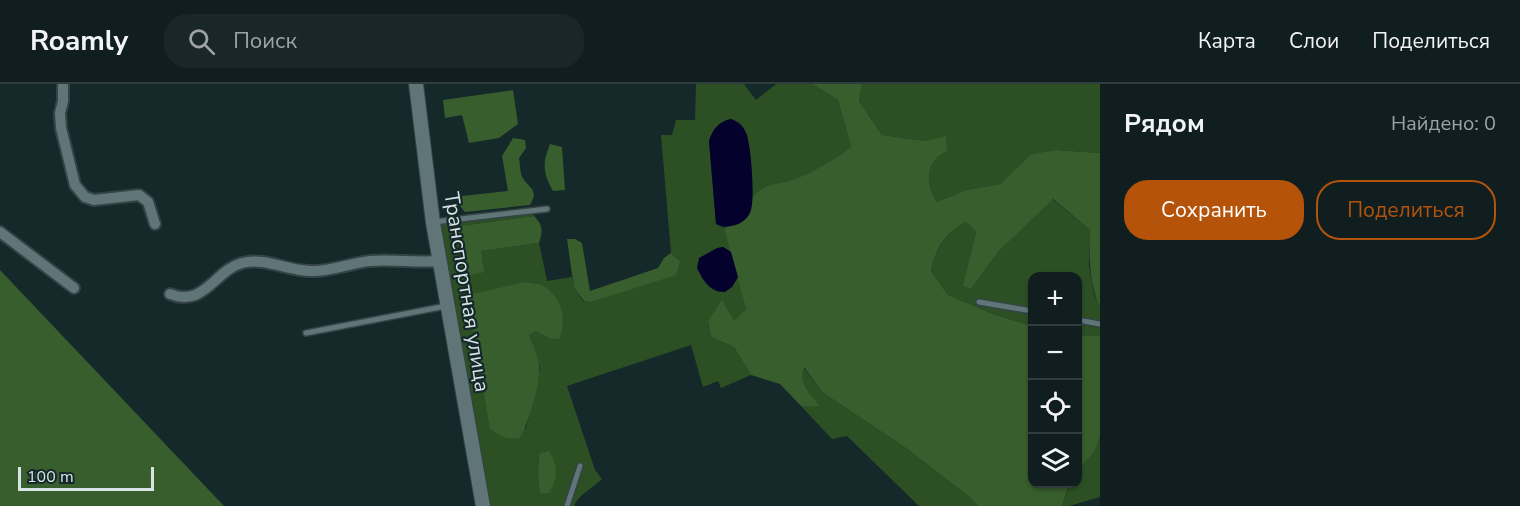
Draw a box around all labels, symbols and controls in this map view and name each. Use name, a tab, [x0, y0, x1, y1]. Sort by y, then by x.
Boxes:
search box	[164, 14, 584, 68]
text: Roamly	[30, 22, 128, 60]
icon: search	[185, 25, 218, 58]
text: Поиск	[233, 26, 297, 56]
text: Карта	[1198, 27, 1256, 55]
text: Слои	[1289, 27, 1339, 55]
text: Поделиться	[1372, 27, 1490, 55]
text: Рядом	[1124, 106, 1205, 141]
text: Найдено: 0	[1391, 110, 1496, 137]
button: Сохранить	[1124, 180, 1304, 240]
button: Поделиться	[1316, 180, 1496, 240]
street label: Транспортная улица	[437, 190, 497, 394]
map controls	[1028, 272, 1082, 488]
button: +	[1028, 272, 1082, 326]
button: −	[1028, 326, 1082, 380]
button: locate	[1028, 380, 1082, 434]
button: layers	[1028, 434, 1082, 488]
scale bar	[18, 464, 154, 492]
text: 100 m	[27, 466, 74, 488]

